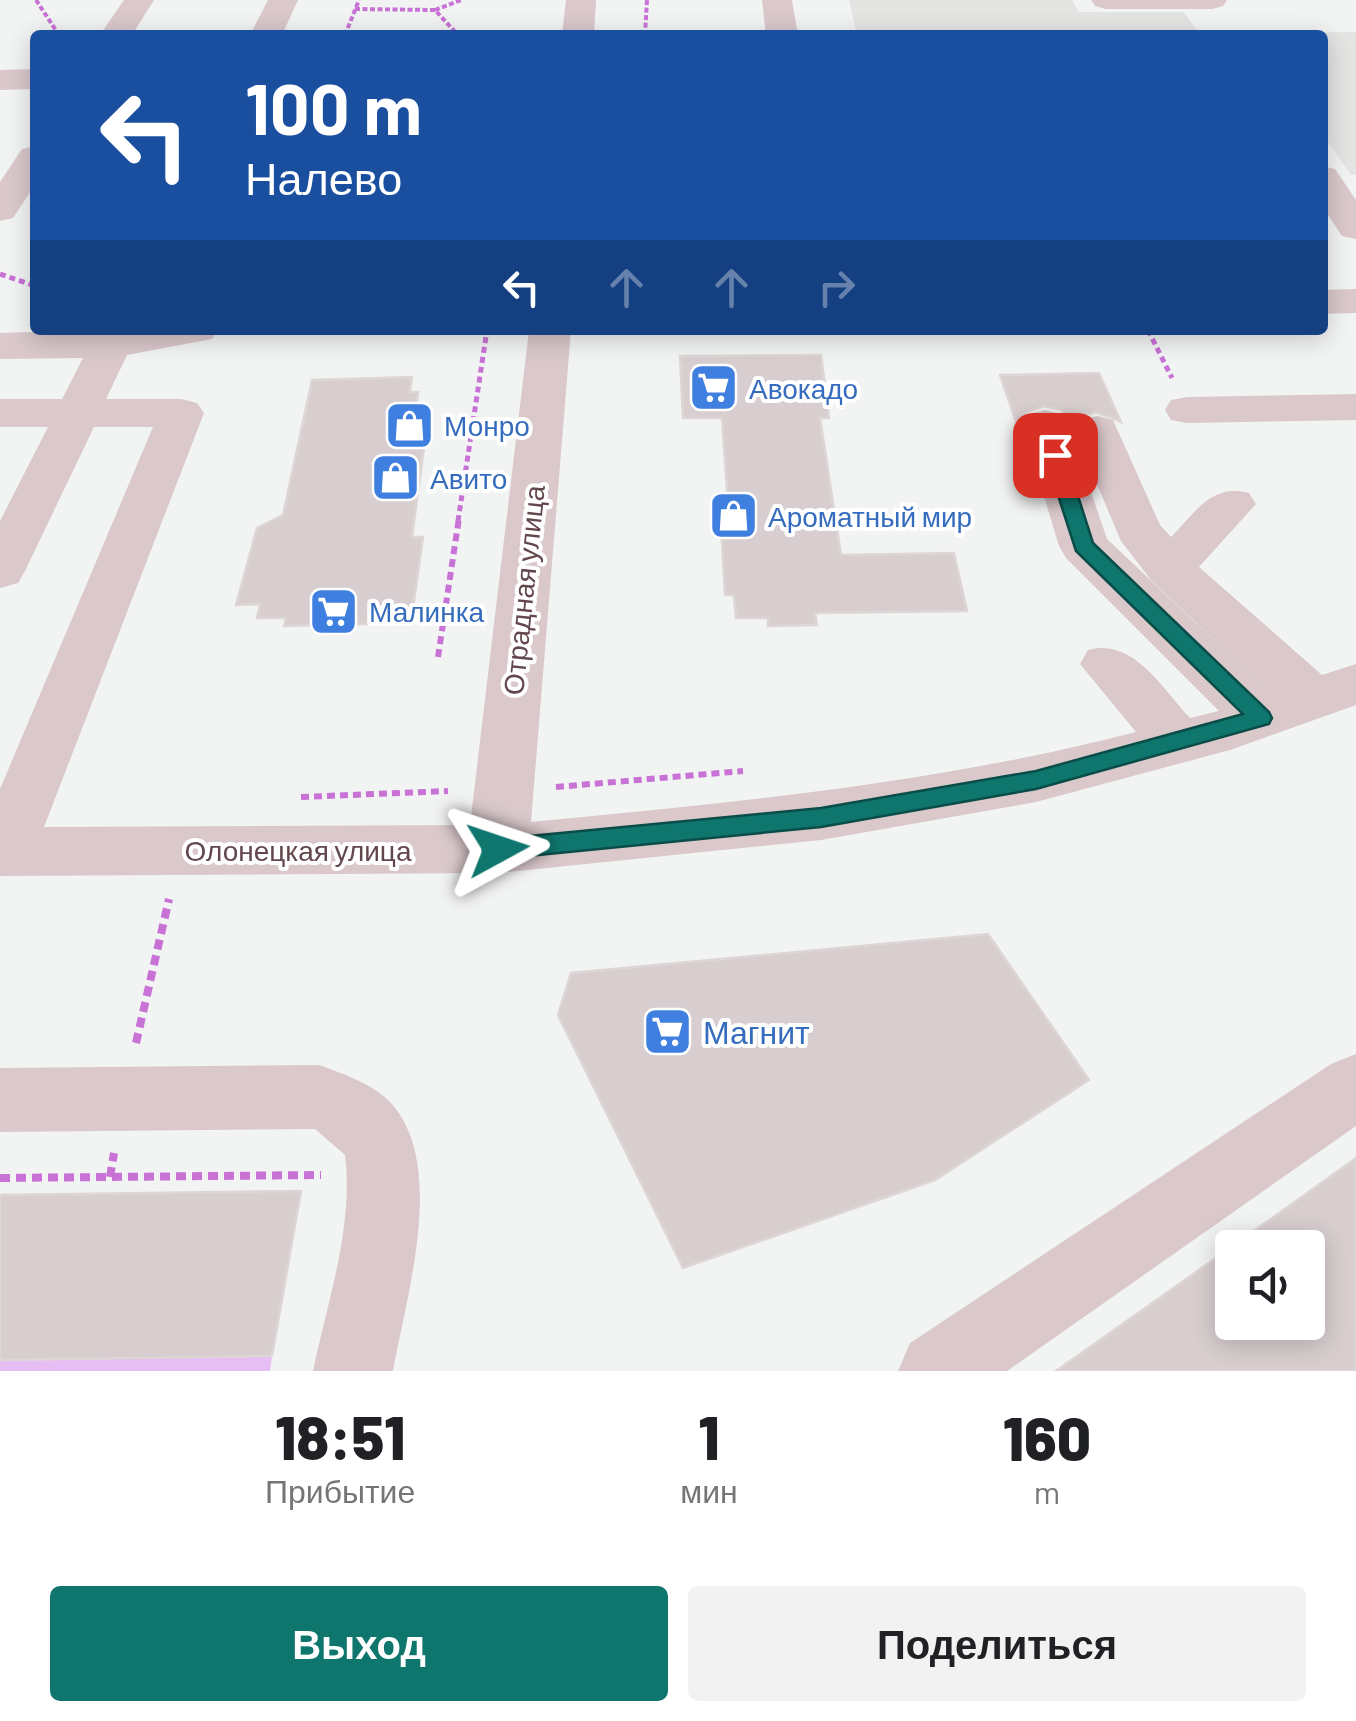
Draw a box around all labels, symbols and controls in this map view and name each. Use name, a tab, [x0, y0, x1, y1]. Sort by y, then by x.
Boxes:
text: 100 m	[245, 65, 422, 149]
icon: left	[80, 70, 210, 200]
text: Налево	[245, 150, 402, 204]
icon: left	[494, 260, 549, 315]
icon: ahead	[599, 260, 654, 315]
icon: ahead	[704, 260, 759, 315]
icon: right	[809, 260, 864, 315]
supermarket icon: Авокадо	[688, 362, 740, 414]
place label: Авокадо	[749, 371, 858, 405]
shop icon: Монро	[383, 399, 435, 451]
place label: Монро	[444, 408, 530, 442]
pin	[1013, 413, 1098, 498]
icon: arrive	[1028, 428, 1083, 483]
shop icon: Авито	[369, 452, 421, 504]
place label: Авито	[430, 461, 507, 495]
street label: Отрадная улица	[495, 483, 551, 697]
shop icon: Ароматный мир	[707, 490, 759, 542]
place label: Ароматный мир	[768, 499, 972, 533]
supermarket icon: Малинка	[308, 585, 360, 637]
place label: Малинка	[369, 594, 485, 628]
position arrow	[446, 797, 550, 901]
street label: Олонецкая улица	[185, 833, 412, 867]
supermarket icon: Магнит	[642, 1005, 694, 1057]
place label: Магнит	[703, 1012, 810, 1050]
map controls	[1215, 1230, 1325, 1340]
button: sound	[1215, 1230, 1325, 1340]
text: 18:51	[275, 1400, 405, 1472]
text: 1	[698, 1400, 720, 1472]
text: 160	[1003, 1401, 1091, 1473]
text: Прибытие	[265, 1471, 415, 1509]
text: мин	[680, 1471, 738, 1509]
text: m	[1034, 1472, 1060, 1510]
button: Выход	[50, 1586, 668, 1701]
button: Поделиться	[688, 1586, 1306, 1701]

